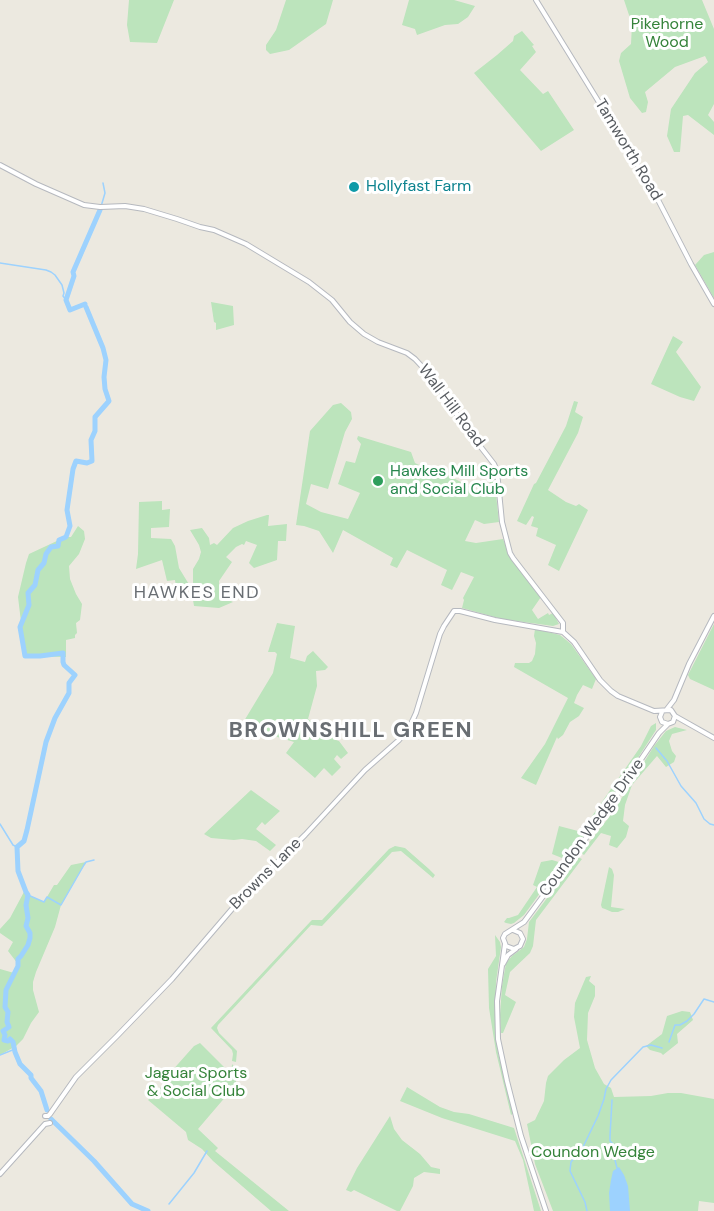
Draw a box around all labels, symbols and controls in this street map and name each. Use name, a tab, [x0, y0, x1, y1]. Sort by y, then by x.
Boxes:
park label: Pikehorne Wood	[631, 15, 703, 53]
street label: Tamworth Road	[590, 96, 666, 204]
place label: Hollyfast Farm	[366, 177, 471, 197]
marker: Hollyfast Farm	[347, 180, 361, 194]
street label: Wall Hill Road	[414, 361, 488, 451]
place label: Hawkes Mill Sports and Social Club	[390, 462, 528, 500]
marker: Hawkes Mill Sports and Social Club	[371, 474, 385, 488]
district label: HAWKES END	[134, 582, 260, 604]
district label: BROWNSHILL GREEN	[229, 718, 473, 744]
street label: Coundon Wedge Drive	[535, 755, 649, 901]
street label: Browns Lane	[226, 834, 306, 914]
park label: Jaguar Sports & Social Club	[145, 1064, 247, 1102]
park label: Coundon Wedge	[531, 1143, 655, 1163]

